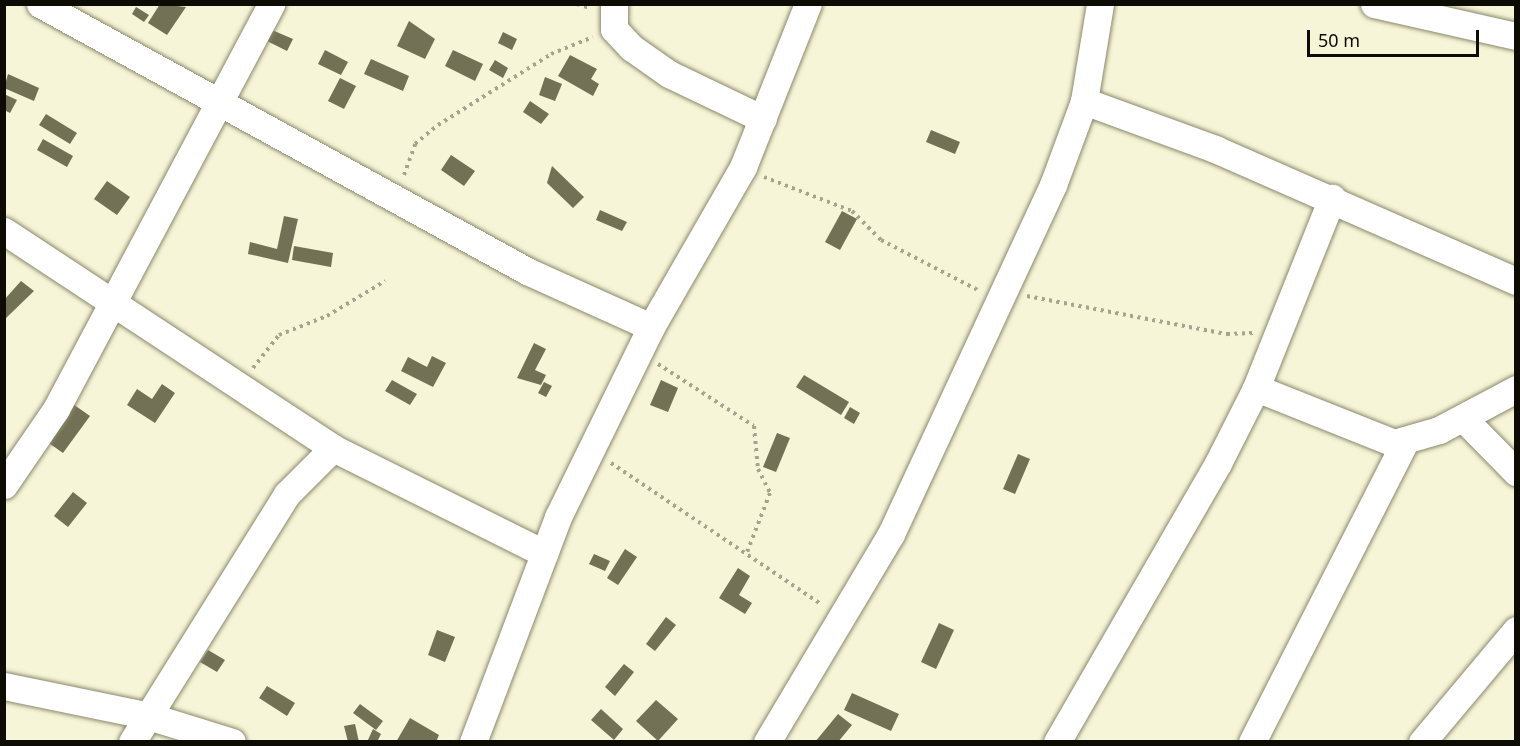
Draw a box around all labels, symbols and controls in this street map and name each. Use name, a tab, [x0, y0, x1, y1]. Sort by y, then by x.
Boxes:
scale bar	[1310, 18, 1482, 56]
text: 50 m	[1318, 28, 1360, 52]

